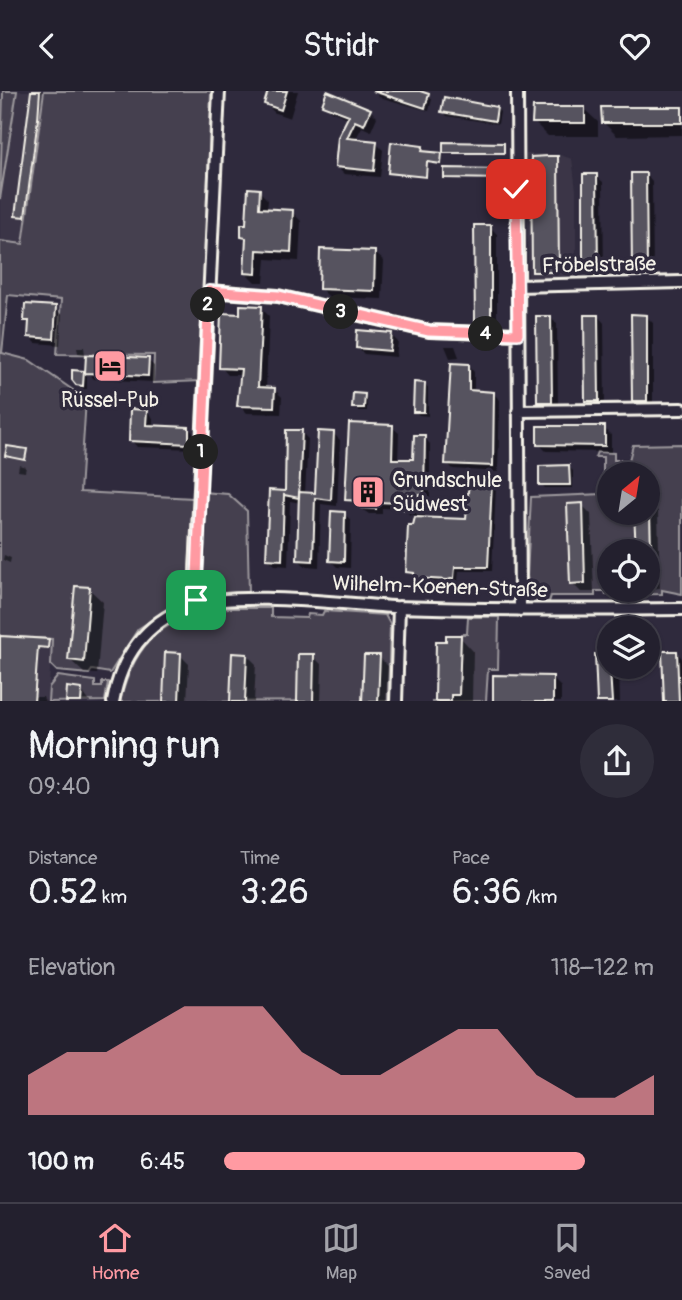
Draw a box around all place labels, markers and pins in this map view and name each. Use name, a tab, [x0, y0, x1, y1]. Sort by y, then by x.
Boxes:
pin	[486, 159, 546, 219]
pin: 2	[190, 287, 226, 323]
pin: 3	[324, 295, 358, 329]
pin: 4	[468, 317, 504, 351]
hotel icon: Rüssel-Pub	[91, 347, 129, 385]
place label: Rüssel-Pub	[61, 387, 159, 414]
pin: 1	[184, 435, 218, 469]
place label: Grundschule Südwest	[392, 467, 503, 518]
building icon: Grundschule Südwest	[349, 473, 387, 511]
pin	[166, 570, 226, 630]

